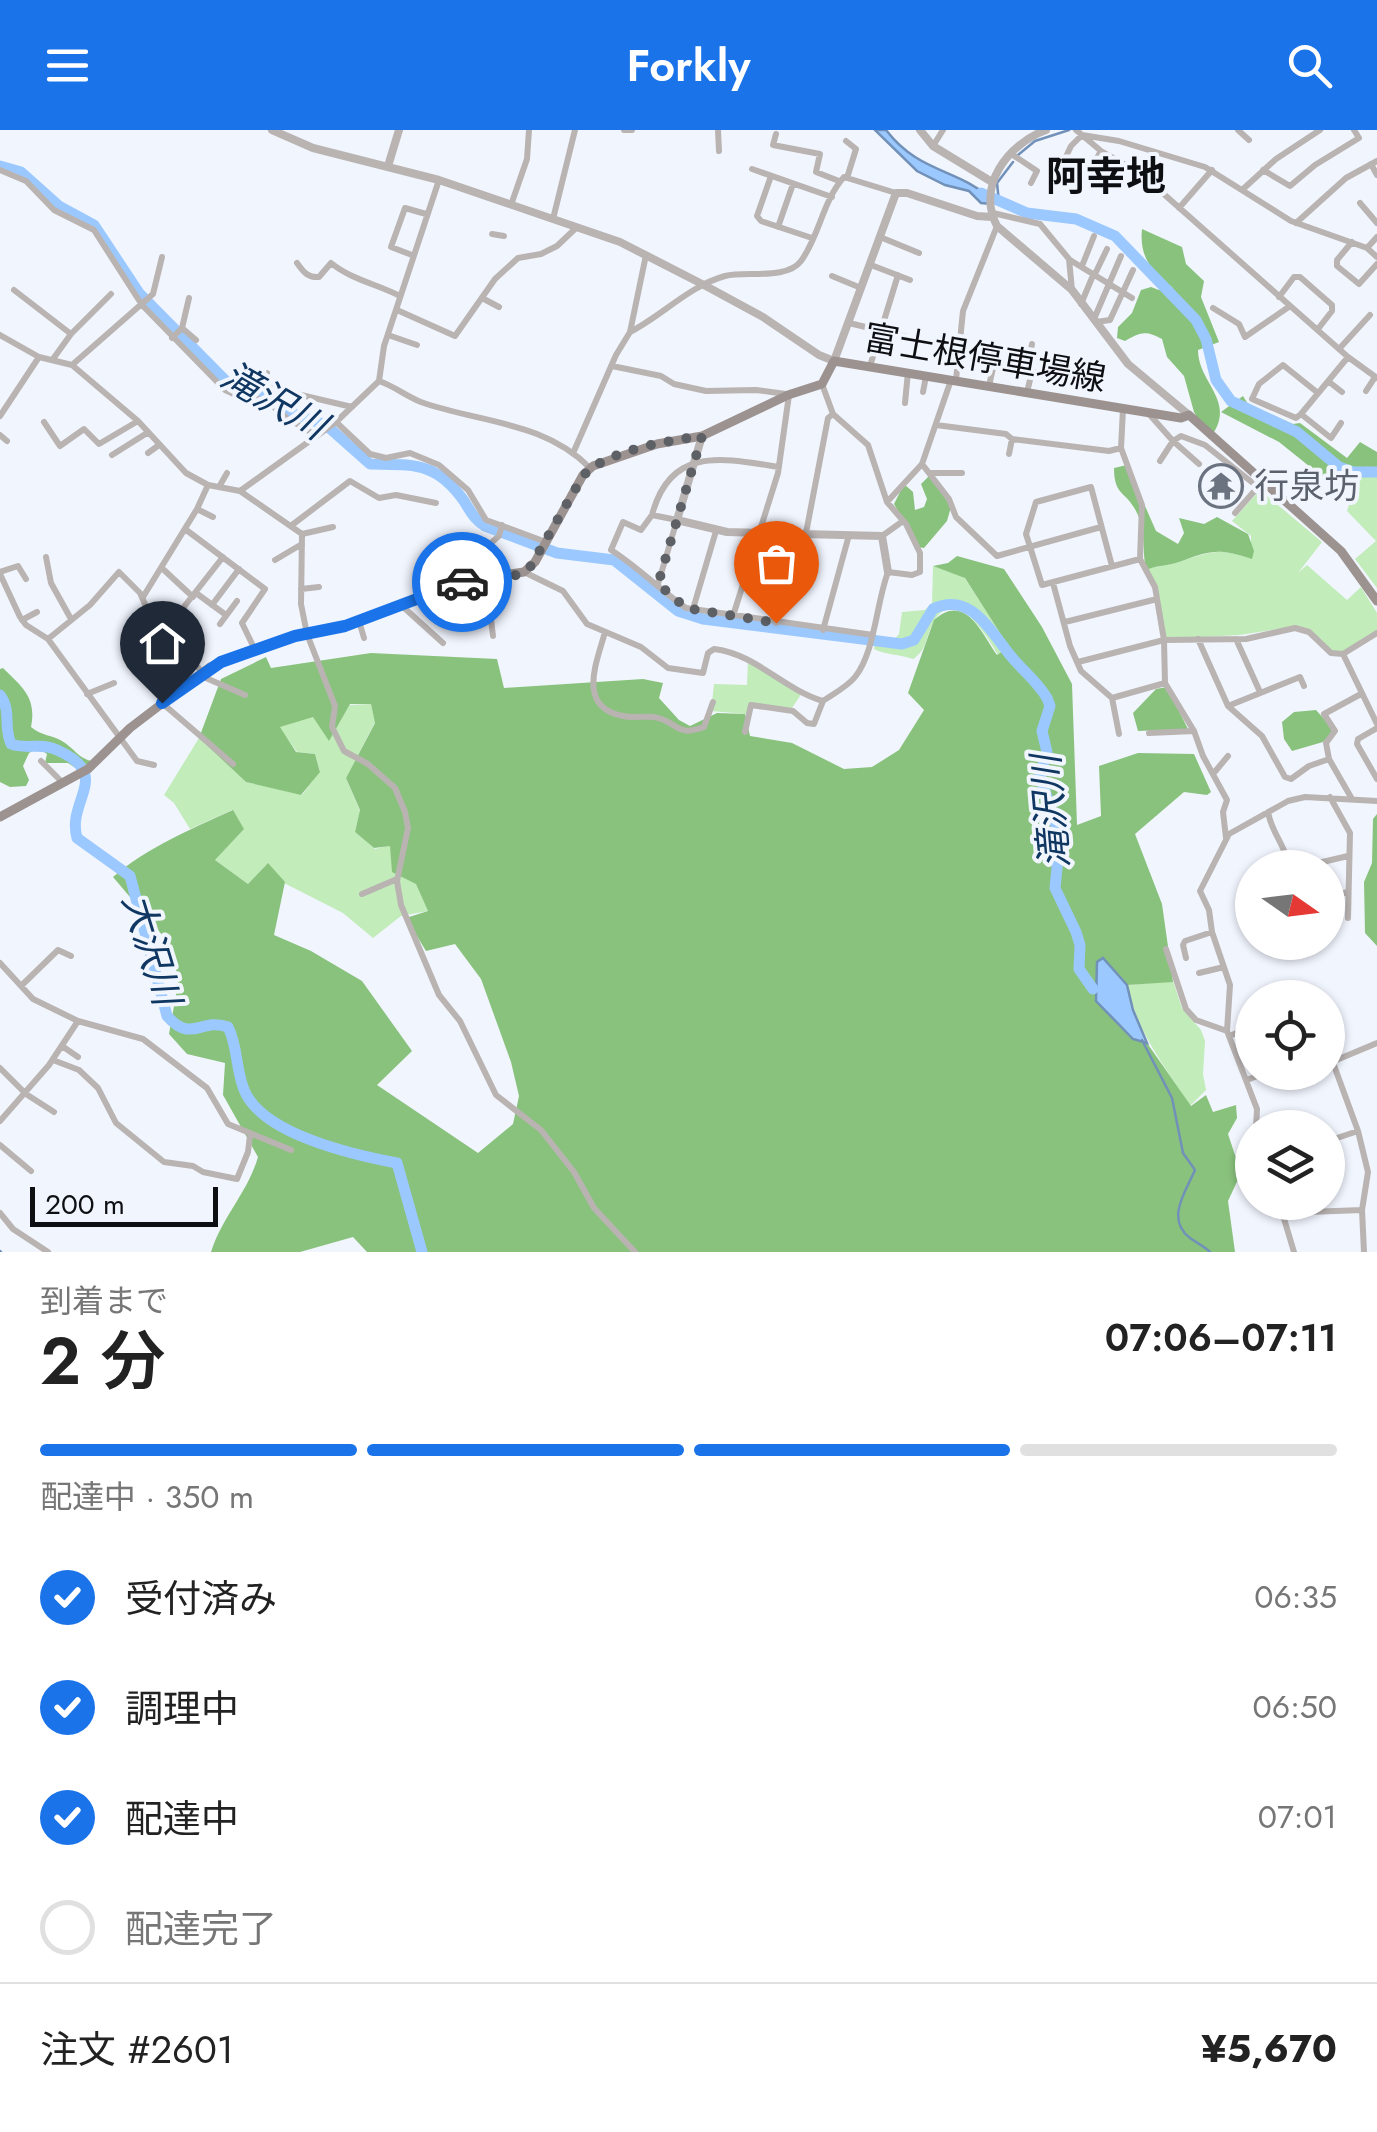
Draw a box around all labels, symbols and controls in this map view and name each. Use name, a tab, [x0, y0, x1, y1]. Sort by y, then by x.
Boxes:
text: Forkly	[626, 33, 751, 98]
icon: menu	[40, 38, 95, 93]
icon: search	[1282, 38, 1337, 93]
district label: 阿幸地	[1046, 147, 1166, 205]
street label: 富士根停車場線	[860, 312, 1110, 404]
water label: 滝沢川	[211, 348, 341, 454]
place label: 行泉坊	[1254, 461, 1359, 511]
temple icon: 行泉坊	[1198, 463, 1244, 509]
pin	[734, 521, 819, 624]
courier	[412, 532, 512, 632]
icon: bag	[749, 536, 804, 591]
icon: car	[435, 555, 490, 610]
pin	[120, 601, 205, 704]
icon: home	[135, 616, 190, 671]
water label: 滝沢川	[1017, 749, 1082, 871]
north arrow	[1235, 850, 1345, 960]
map controls	[1235, 850, 1345, 1220]
water label: 大沢川	[109, 886, 196, 1015]
button: locate	[1235, 980, 1345, 1090]
button: layers	[1235, 1110, 1345, 1220]
scale bar	[30, 1182, 218, 1226]
text: 200 m	[45, 1184, 125, 1225]
text: 到着まで	[40, 1278, 168, 1324]
text: 07:06–07:11	[1105, 1310, 1337, 1365]
text: 2 分	[40, 1314, 165, 1408]
text: 配達中 · 350 m	[40, 1474, 254, 1520]
icon: check	[40, 1570, 95, 1625]
text: 受付済み	[125, 1571, 277, 1626]
text: 06:35	[1254, 1574, 1337, 1620]
icon: check	[40, 1680, 95, 1735]
text: 調理中	[125, 1681, 239, 1736]
text: 06:50	[1253, 1684, 1337, 1730]
icon: check	[40, 1790, 95, 1845]
text: 配達中	[125, 1791, 239, 1846]
text: 07:01	[1258, 1794, 1337, 1840]
text: 配達完了	[125, 1901, 277, 1956]
text: ¥5,670	[1201, 2021, 1337, 2076]
text: 注文 #2601	[40, 2022, 234, 2077]

